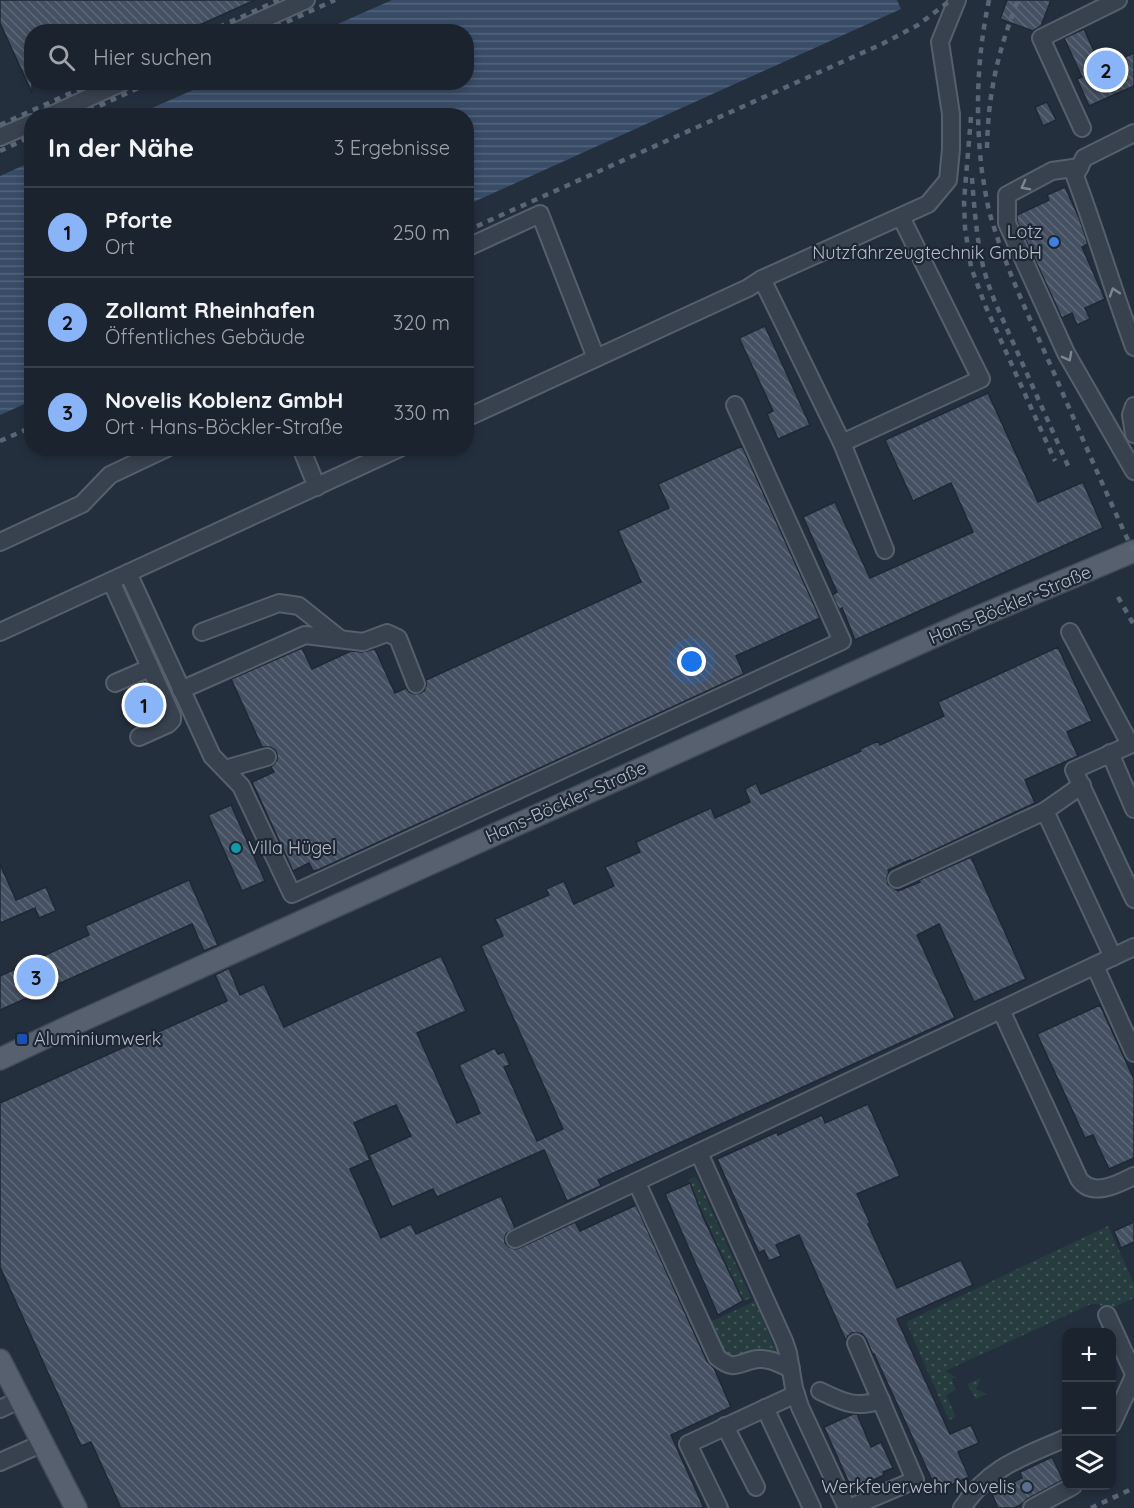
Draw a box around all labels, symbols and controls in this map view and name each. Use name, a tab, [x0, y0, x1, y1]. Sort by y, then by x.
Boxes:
search box	[24, 24, 474, 90]
icon: search	[45, 41, 78, 74]
text: Hier suchen	[93, 43, 212, 71]
pin: 2	[1086, 48, 1126, 92]
text: In der Nähe	[48, 131, 194, 164]
text: 3 Ergebnisse	[334, 135, 450, 160]
one-way arrow	[1021, 179, 1031, 190]
text: Pforte	[105, 206, 173, 234]
text: 1	[64, 220, 71, 245]
text: 250 m	[392, 220, 450, 245]
place label: Lotz Nutzfahrzeugtechnik GmbH	[812, 220, 1042, 264]
text: Ort	[105, 234, 135, 259]
marker: Lotz Nutzfahrzeugtechnik GmbH	[1047, 235, 1061, 249]
one-way arrow	[1109, 287, 1122, 298]
text: Zollamt Rheinhafen	[105, 296, 315, 324]
text: 2	[62, 310, 73, 335]
text: 320 m	[393, 310, 450, 335]
text: Öffentliches Gebäude	[105, 324, 305, 349]
one-way arrow	[1061, 350, 1072, 361]
text: Novelis Koblenz GmbH	[105, 386, 343, 414]
text: 3	[62, 400, 73, 425]
text: 330 m	[393, 400, 450, 425]
text: Ort · Hans-Böckler-Straße	[105, 414, 343, 439]
street label: Hans-Böckler-Straße	[925, 560, 1094, 649]
your location	[677, 647, 706, 676]
pin: 1	[124, 682, 164, 728]
street label: Hans-Böckler-Straße	[482, 756, 650, 847]
place label: Villa Hügel	[248, 836, 336, 859]
marker: Villa Hügel	[229, 841, 243, 855]
pin: 3	[16, 954, 56, 1000]
place label: Aluminiumwerk	[34, 1027, 161, 1050]
marker: Aluminiumwerk	[15, 1032, 29, 1046]
map controls	[1062, 1328, 1116, 1490]
button: +	[1062, 1328, 1116, 1382]
button: −	[1062, 1382, 1116, 1436]
button: layers	[1062, 1436, 1116, 1490]
place label: Werkfeuerwehr Novelis	[821, 1475, 1015, 1498]
marker: Werkfeuerwehr Novelis	[1020, 1480, 1034, 1494]

